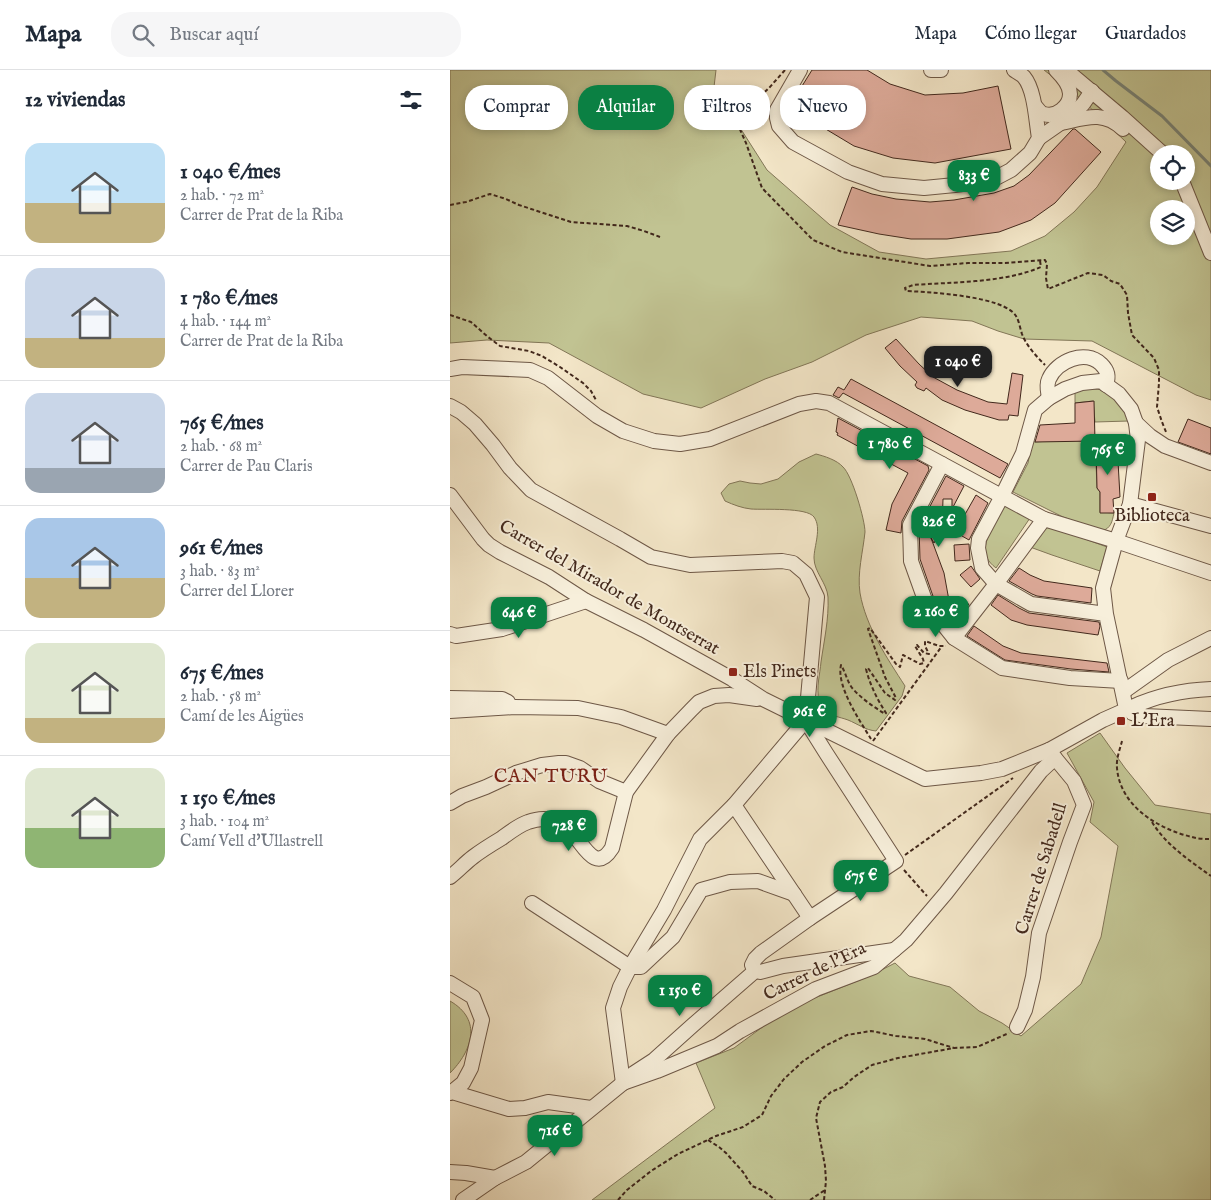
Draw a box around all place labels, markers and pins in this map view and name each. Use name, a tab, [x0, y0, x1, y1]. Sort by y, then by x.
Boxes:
pin: 833 €	[939, 160, 1009, 202]
pin: 1 040 €	[912, 346, 1004, 388]
pin: 1 780 €	[844, 428, 936, 470]
pin: 765 €	[1073, 434, 1143, 476]
marker: Biblioteca	[1146, 491, 1158, 503]
place label: Biblioteca	[1114, 505, 1190, 528]
pin: 826 €	[904, 506, 974, 548]
pin: 646 €	[484, 596, 554, 639]
pin: 2 160 €	[890, 596, 982, 638]
place label: Els Pinets	[743, 661, 816, 684]
marker: Els Pinets	[727, 666, 739, 678]
pin: 961 €	[775, 696, 845, 738]
place label: L'Era	[1131, 710, 1175, 733]
marker: L'Era	[1115, 715, 1127, 727]
pin: 728 €	[534, 810, 604, 852]
pin: 675 €	[826, 860, 896, 902]
pin: 1 150 €	[634, 974, 726, 1017]
pin: 716 €	[520, 1114, 590, 1157]

